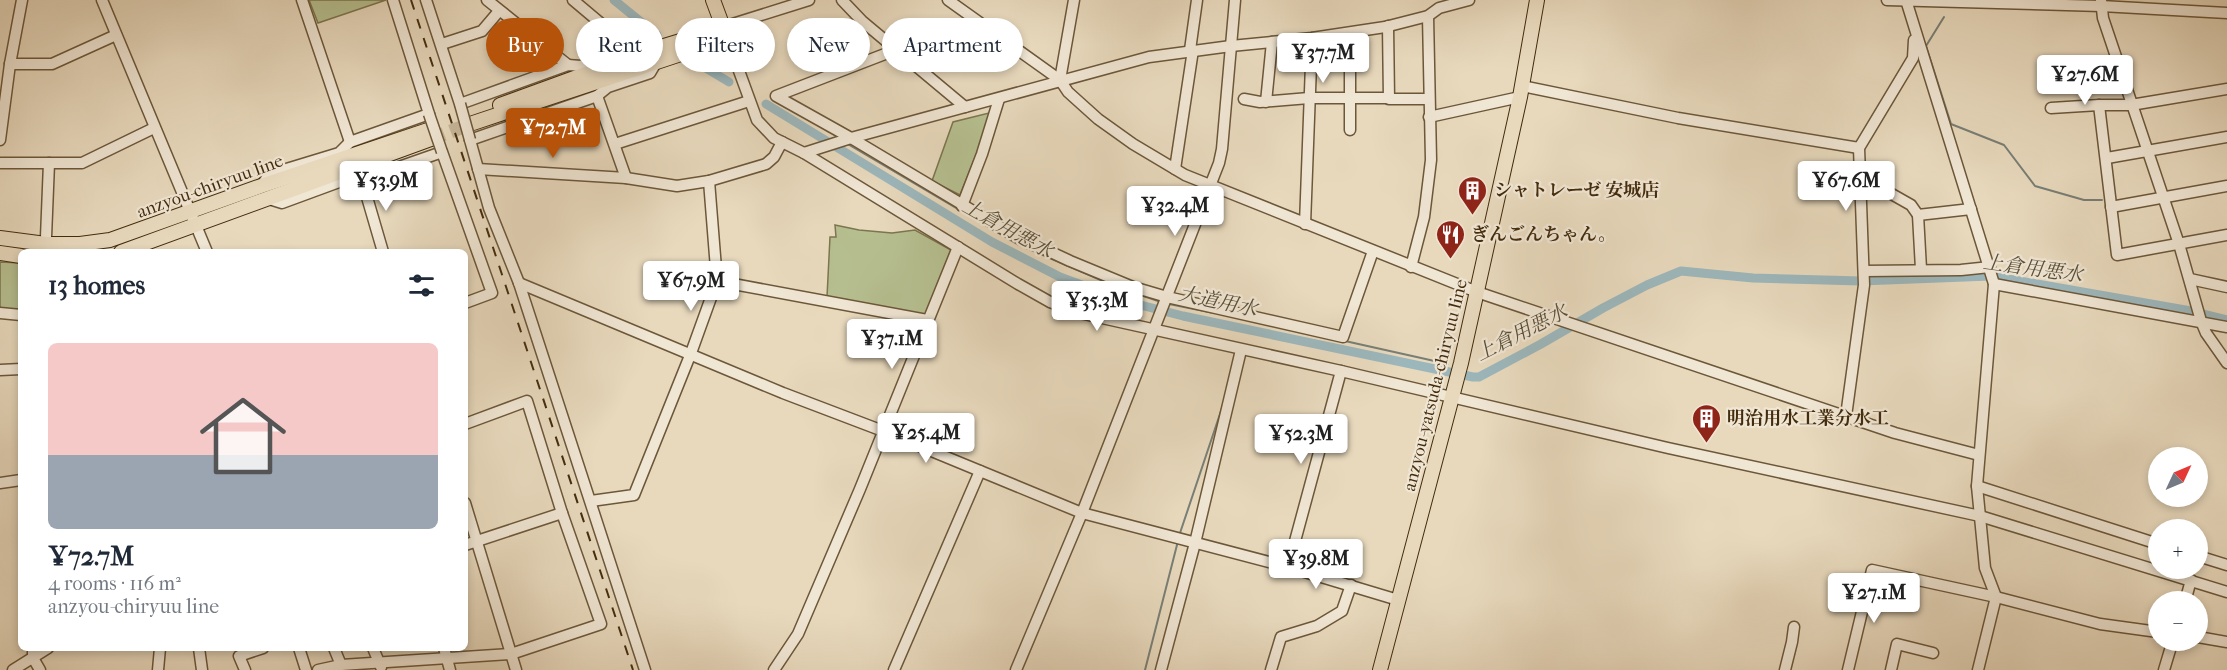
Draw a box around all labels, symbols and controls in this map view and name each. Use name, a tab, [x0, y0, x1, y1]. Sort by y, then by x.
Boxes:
chip: Buy	[486, 18, 564, 72]
chip: Rent	[576, 18, 663, 72]
chip: Filters	[675, 18, 775, 72]
chip: New	[787, 18, 870, 72]
chip: Apartment	[882, 18, 1023, 72]
pin: ¥37.7M	[1274, 33, 1372, 84]
text: ¥37.7M	[1291, 41, 1355, 64]
pin: ¥27.6M	[2036, 55, 2134, 106]
text: ¥27.6M	[2051, 63, 2119, 86]
pin: ¥72.7M	[504, 108, 602, 159]
text: ¥72.7M	[520, 116, 586, 139]
street label: anzyou-chiryuu line	[134, 150, 286, 223]
pin: ¥53.9M	[337, 161, 435, 212]
pin: ¥67.6M	[1797, 161, 1895, 212]
text: ¥53.9M	[354, 169, 418, 192]
text: ¥67.6M	[1812, 169, 1880, 192]
building icon: シャトレーゼ 安城店	[1457, 174, 1489, 216]
place label: シャトレーゼ 安城店	[1494, 180, 1659, 201]
pin: ¥32.4M	[1126, 186, 1224, 237]
water label: 上倉用悪水	[958, 194, 1059, 264]
text: ¥32.4M	[1141, 194, 1209, 217]
restaurant icon: ぎんごんちゃん。	[1434, 218, 1466, 260]
place label: ぎんごんちゃん。	[1471, 224, 1616, 245]
water label: 上倉用悪水	[1982, 250, 2086, 287]
pin: ¥67.9M	[642, 261, 740, 312]
icon: filters	[405, 269, 438, 302]
text: ¥67.9M	[657, 269, 725, 292]
text: 13 homes	[48, 270, 145, 301]
street label: anzyou-yatsuda-chiryuu line	[1399, 277, 1472, 493]
pin: ¥35.3M	[1048, 281, 1146, 332]
water label: 大道用水	[1176, 282, 1261, 321]
text: ¥35.3M	[1066, 289, 1128, 312]
water label: 上倉用悪水	[1471, 299, 1573, 365]
pin: ¥37.1M	[843, 319, 941, 370]
text: ¥37.1M	[861, 327, 923, 350]
icon: home	[189, 382, 297, 490]
building icon: 明治用水工業分水工	[1690, 402, 1722, 444]
place label: 明治用水工業分水工	[1727, 408, 1889, 429]
pin: ¥25.4M	[877, 413, 975, 464]
pin: ¥52.3M	[1252, 414, 1350, 465]
text: ¥25.4M	[892, 421, 960, 444]
text: ¥52.3M	[1269, 422, 1333, 445]
north arrow	[2148, 447, 2208, 507]
map controls	[2148, 447, 2208, 651]
button: +	[2148, 519, 2208, 579]
pin: ¥39.8M	[1267, 539, 1365, 590]
text: ¥72.7M	[48, 541, 134, 572]
text: ¥39.8M	[1283, 547, 1349, 570]
text: 4 rooms · 116 m²	[48, 572, 181, 595]
pin: ¥27.1M	[1825, 573, 1923, 624]
text: ¥27.1M	[1842, 581, 1906, 604]
button: −	[2148, 591, 2208, 651]
text: anzyou-chiryuu line	[48, 595, 219, 618]

